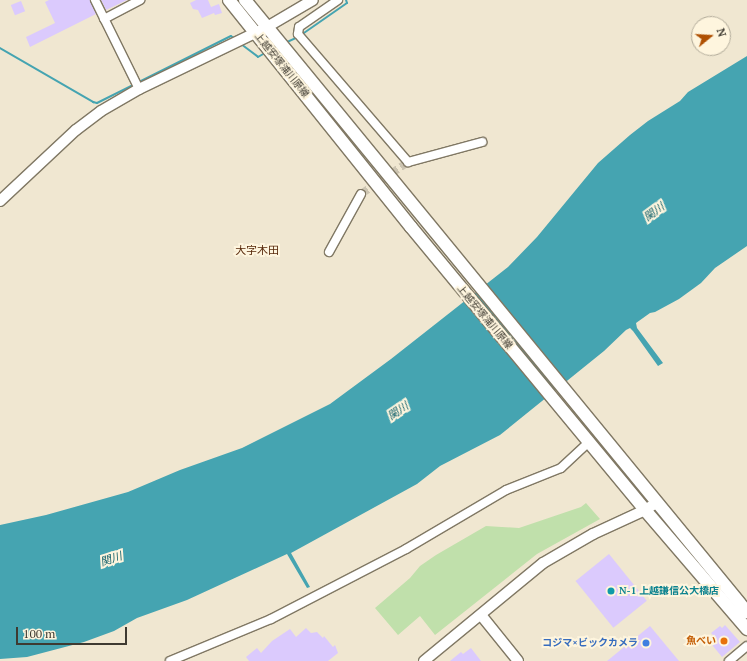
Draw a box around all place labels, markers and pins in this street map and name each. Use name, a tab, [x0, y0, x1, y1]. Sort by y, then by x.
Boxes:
place label: N-1 上越謙信公大橋店	[619, 585, 719, 597]
marker: N-1 上越謙信公大橋店	[606, 586, 616, 596]
place label: 魚べい	[686, 635, 716, 647]
marker: 魚べい	[719, 636, 729, 646]
place label: コジマ×ビックカメラ	[542, 637, 638, 649]
marker: コジマ×ビックカメラ	[641, 638, 651, 648]

